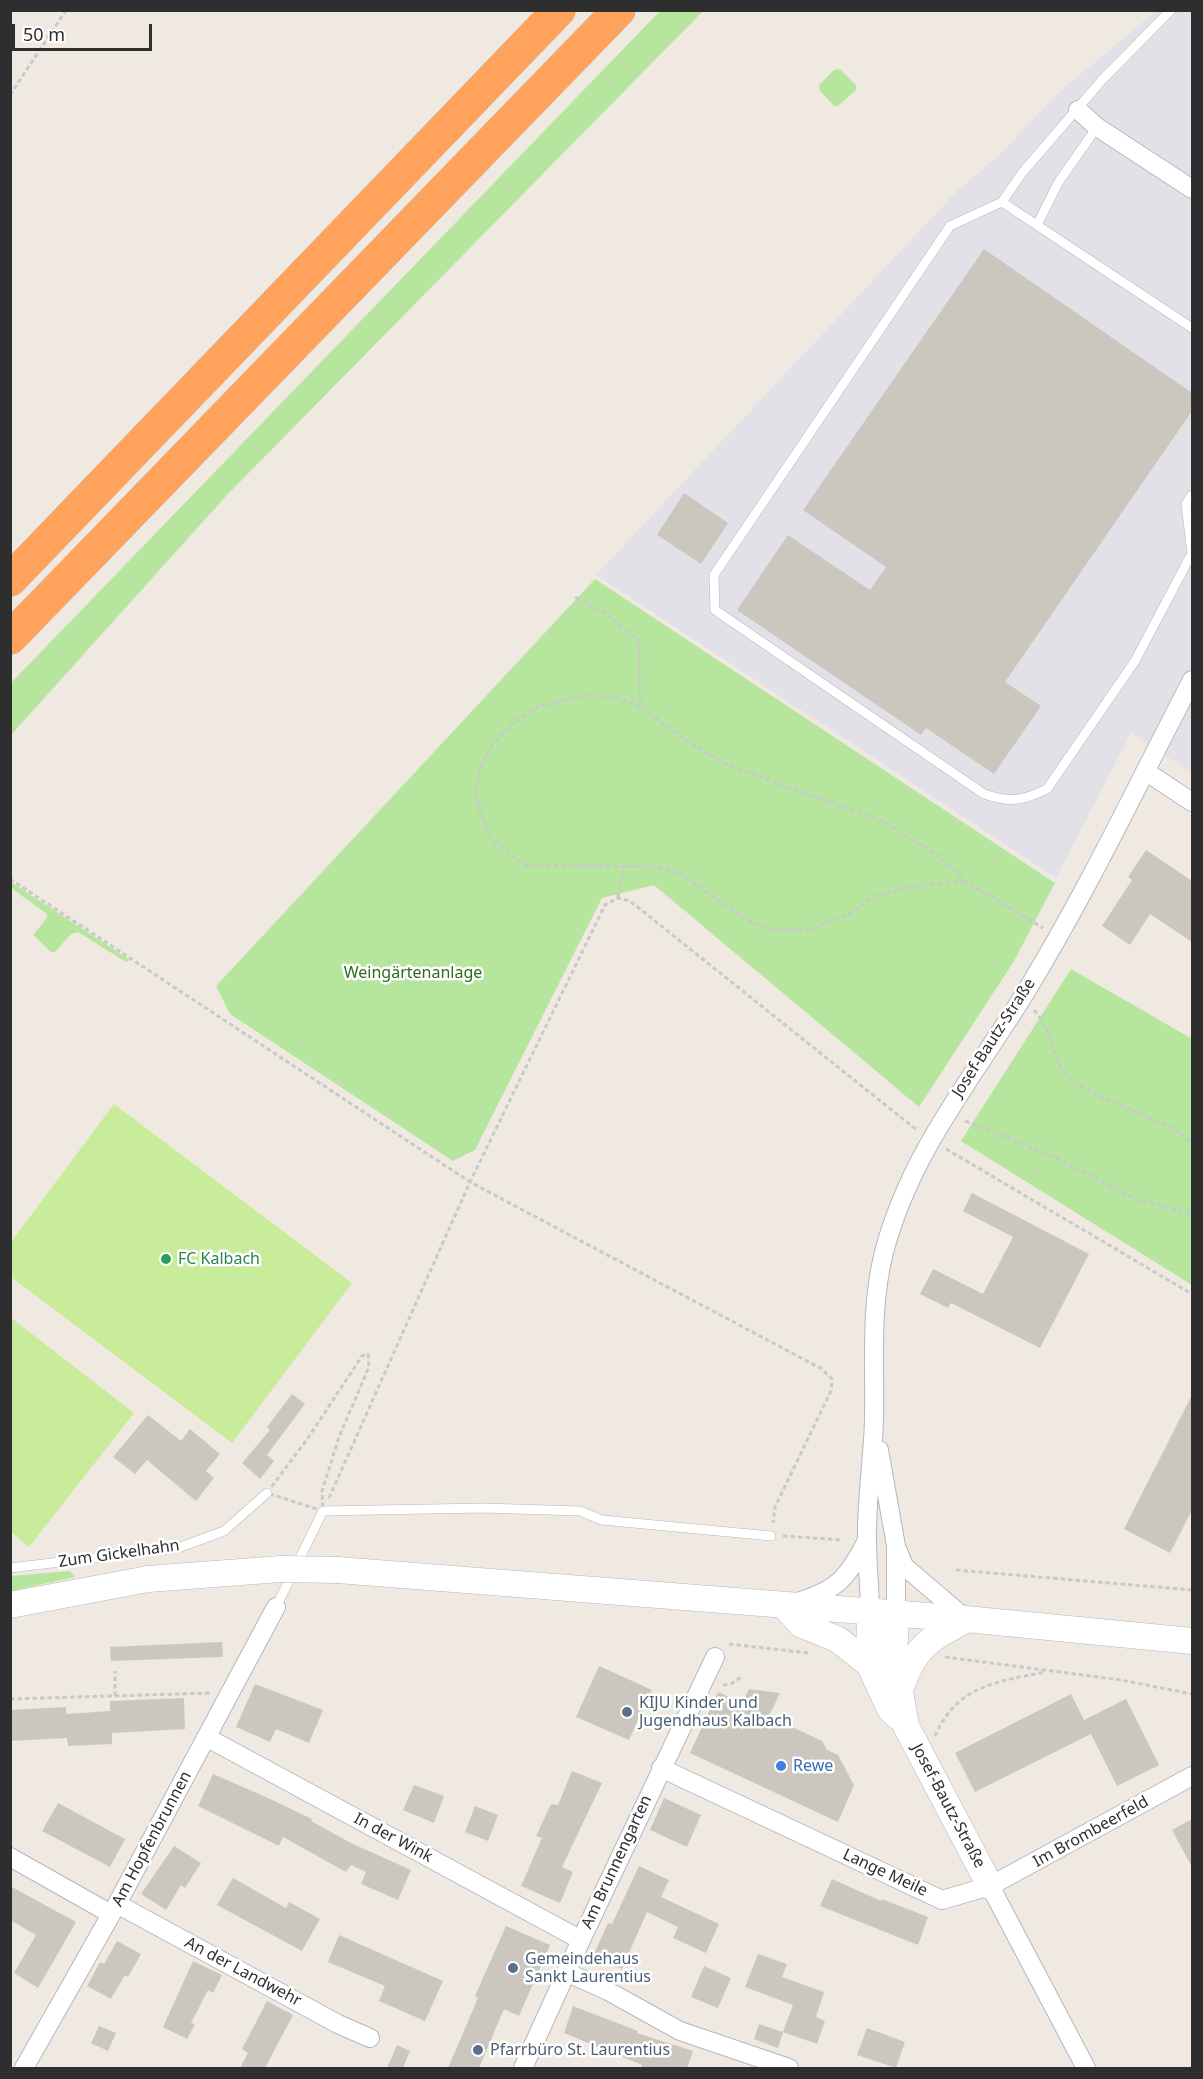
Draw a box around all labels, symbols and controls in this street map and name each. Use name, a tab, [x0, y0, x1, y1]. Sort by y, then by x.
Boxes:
scale bar	[15, 12, 154, 50]
text: 50 m	[23, 22, 65, 46]
park label: Weingärtenanlage	[344, 963, 482, 983]
street label: Josef-Bautz-Straße	[948, 975, 1040, 1101]
place label: FC Kalbach	[178, 1249, 260, 1269]
marker: FC Kalbach	[159, 1252, 173, 1266]
street label: Zum Gickelhahn	[57, 1536, 181, 1572]
place label: KIJU Kinder und Jugendhaus Kalbach	[639, 1693, 792, 1731]
marker: KIJU Kinder und Jugendhaus Kalbach	[620, 1705, 634, 1719]
street label: Josef-Bautz-Straße	[907, 1741, 989, 1871]
place label: Rewe	[793, 1756, 833, 1776]
marker: Rewe	[774, 1759, 788, 1773]
street label: Am Hopfenbrunnen	[108, 1768, 196, 1910]
street label: Am Brunnengarten	[578, 1792, 656, 1932]
street label: Im Brombeerfeld	[1030, 1792, 1152, 1872]
street label: In der Wink	[350, 1809, 436, 1867]
street label: Lange Meile	[840, 1845, 930, 1901]
street label: An der Landwehr	[182, 1933, 304, 2011]
place label: Gemeindehaus Sankt Laurentius	[525, 1949, 651, 1987]
marker: Gemeindehaus Sankt Laurentius	[506, 1961, 520, 1975]
place label: Pfarrbüro St. Laurentius	[490, 2040, 670, 2060]
marker: Pfarrbüro St. Laurentius	[471, 2043, 485, 2057]

